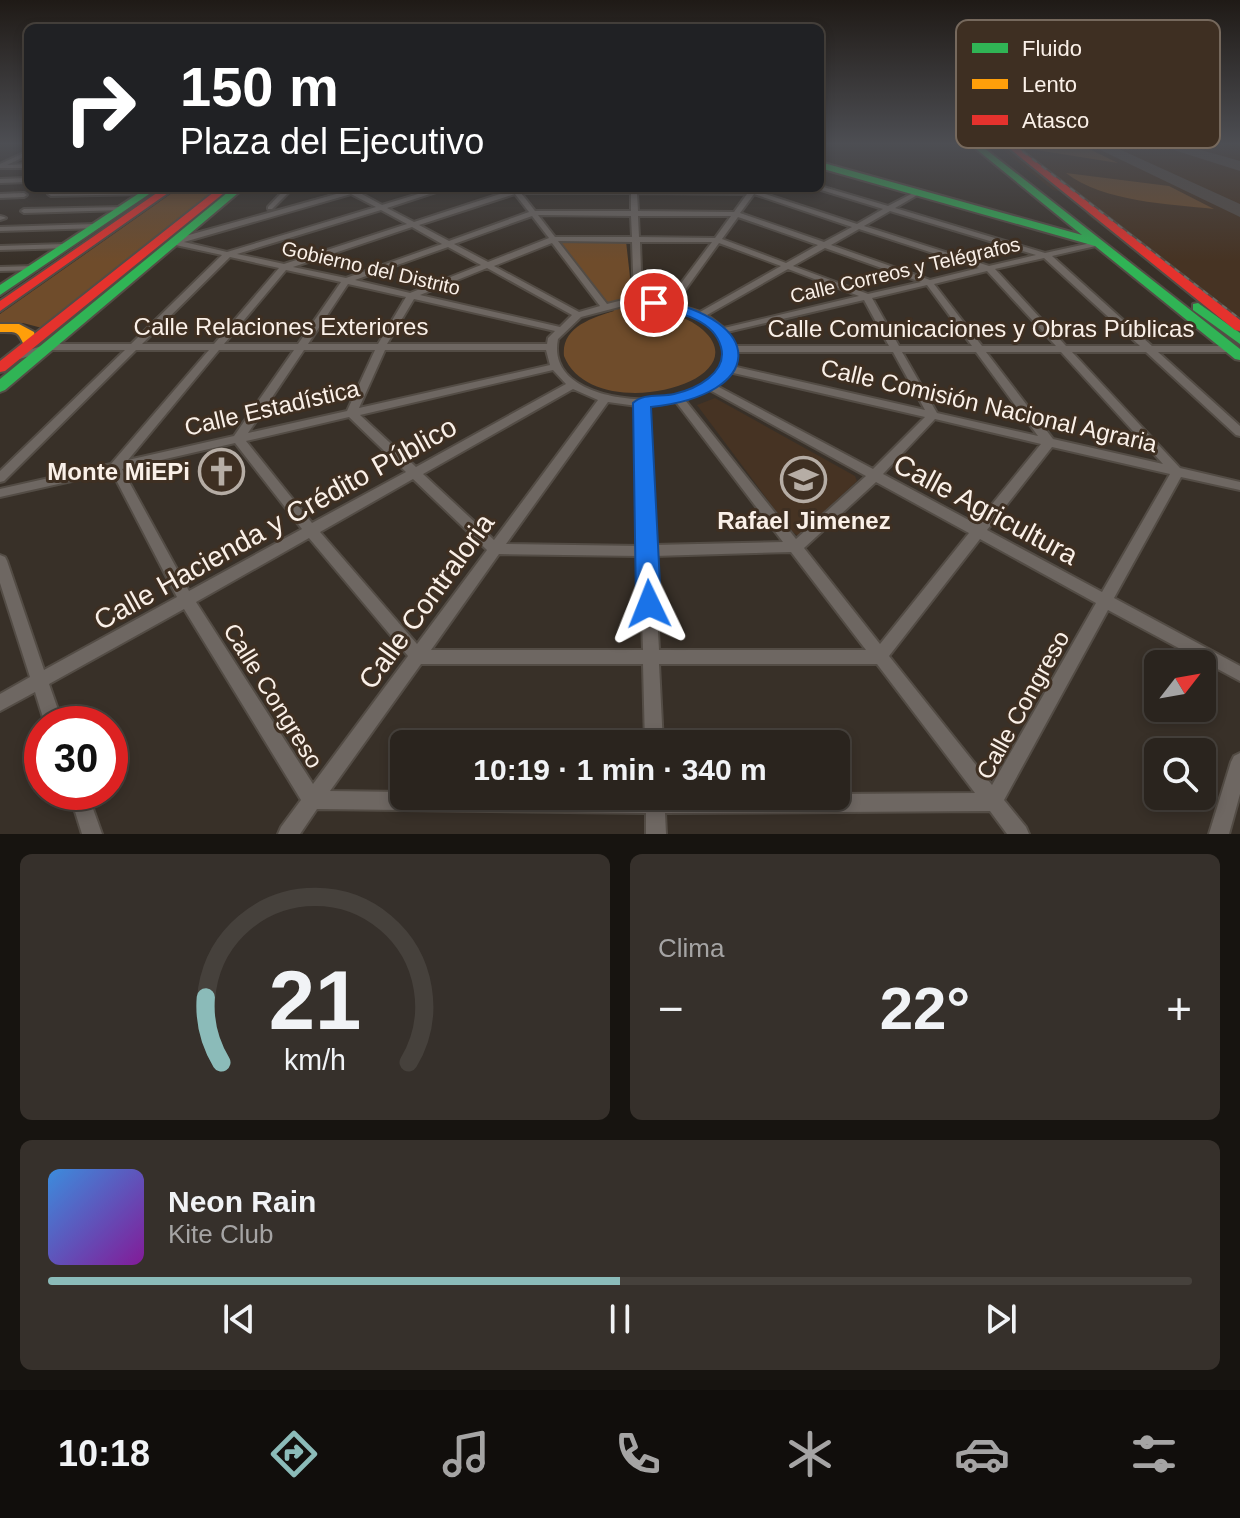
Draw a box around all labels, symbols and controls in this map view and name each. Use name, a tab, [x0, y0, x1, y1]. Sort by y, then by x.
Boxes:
legend	[956, 20, 1220, 148]
text: Fluido	[1022, 36, 1082, 61]
text: 150 m	[180, 55, 339, 118]
icon: right	[48, 56, 152, 160]
text: Lento	[1022, 72, 1077, 97]
text: Atasco	[1022, 108, 1089, 133]
text: Plaza del Ejecutivo	[180, 121, 484, 162]
street label: Calle Correos y Telégrafos	[788, 233, 1022, 307]
street label: Gobierno del Distrito	[280, 237, 462, 299]
pin	[620, 269, 688, 337]
icon: arrive	[632, 281, 676, 325]
street label: Calle Relaciones Exteriores	[134, 313, 428, 340]
street label: Calle Comunicaciones y Obras Públicas	[768, 315, 1194, 342]
street label: Calle Comisión Nacional Agraria	[818, 354, 1160, 458]
street label: Calle Estadística	[182, 374, 363, 441]
street label: Calle Hacienda y Crédito Público	[89, 411, 462, 636]
church icon: Monte MiEPi	[197, 448, 245, 496]
street label: Calle Agricultura	[888, 448, 1083, 571]
school or university icon: Rafael Jimenez	[780, 455, 828, 503]
place label: Monte MiEPi	[47, 458, 190, 485]
street label: Calle Contraloria	[353, 507, 500, 695]
place label: Rafael Jimenez	[717, 507, 891, 534]
position arrow	[607, 562, 691, 646]
street label: Calle Congreso	[218, 618, 329, 773]
street label: Calle Congreso	[971, 626, 1074, 784]
north arrow	[1144, 650, 1216, 722]
map controls	[1144, 650, 1216, 810]
speed limit sign: 30	[24, 706, 128, 810]
button: search	[1144, 738, 1216, 810]
text: 10:19 · 1 min · 340 m	[473, 753, 767, 786]
text: Clima	[658, 933, 724, 963]
text: 21	[269, 954, 361, 1047]
text: 22°	[880, 975, 970, 1042]
text: −	[658, 984, 684, 1033]
text: +	[1166, 984, 1192, 1033]
text: km/h	[284, 1044, 346, 1076]
text: Neon Rain	[168, 1185, 316, 1218]
text: Kite Club	[168, 1219, 274, 1249]
icon: previous	[217, 1297, 261, 1341]
icon: pause	[598, 1297, 642, 1341]
icon: next	[979, 1297, 1023, 1341]
icon: directions	[266, 1426, 322, 1482]
icon: music	[438, 1426, 494, 1482]
icon: phone	[610, 1426, 666, 1482]
icon: climate	[782, 1426, 838, 1482]
icon: car	[954, 1426, 1010, 1482]
icon: filters	[1126, 1426, 1182, 1482]
text: 10:18	[58, 1433, 150, 1474]

